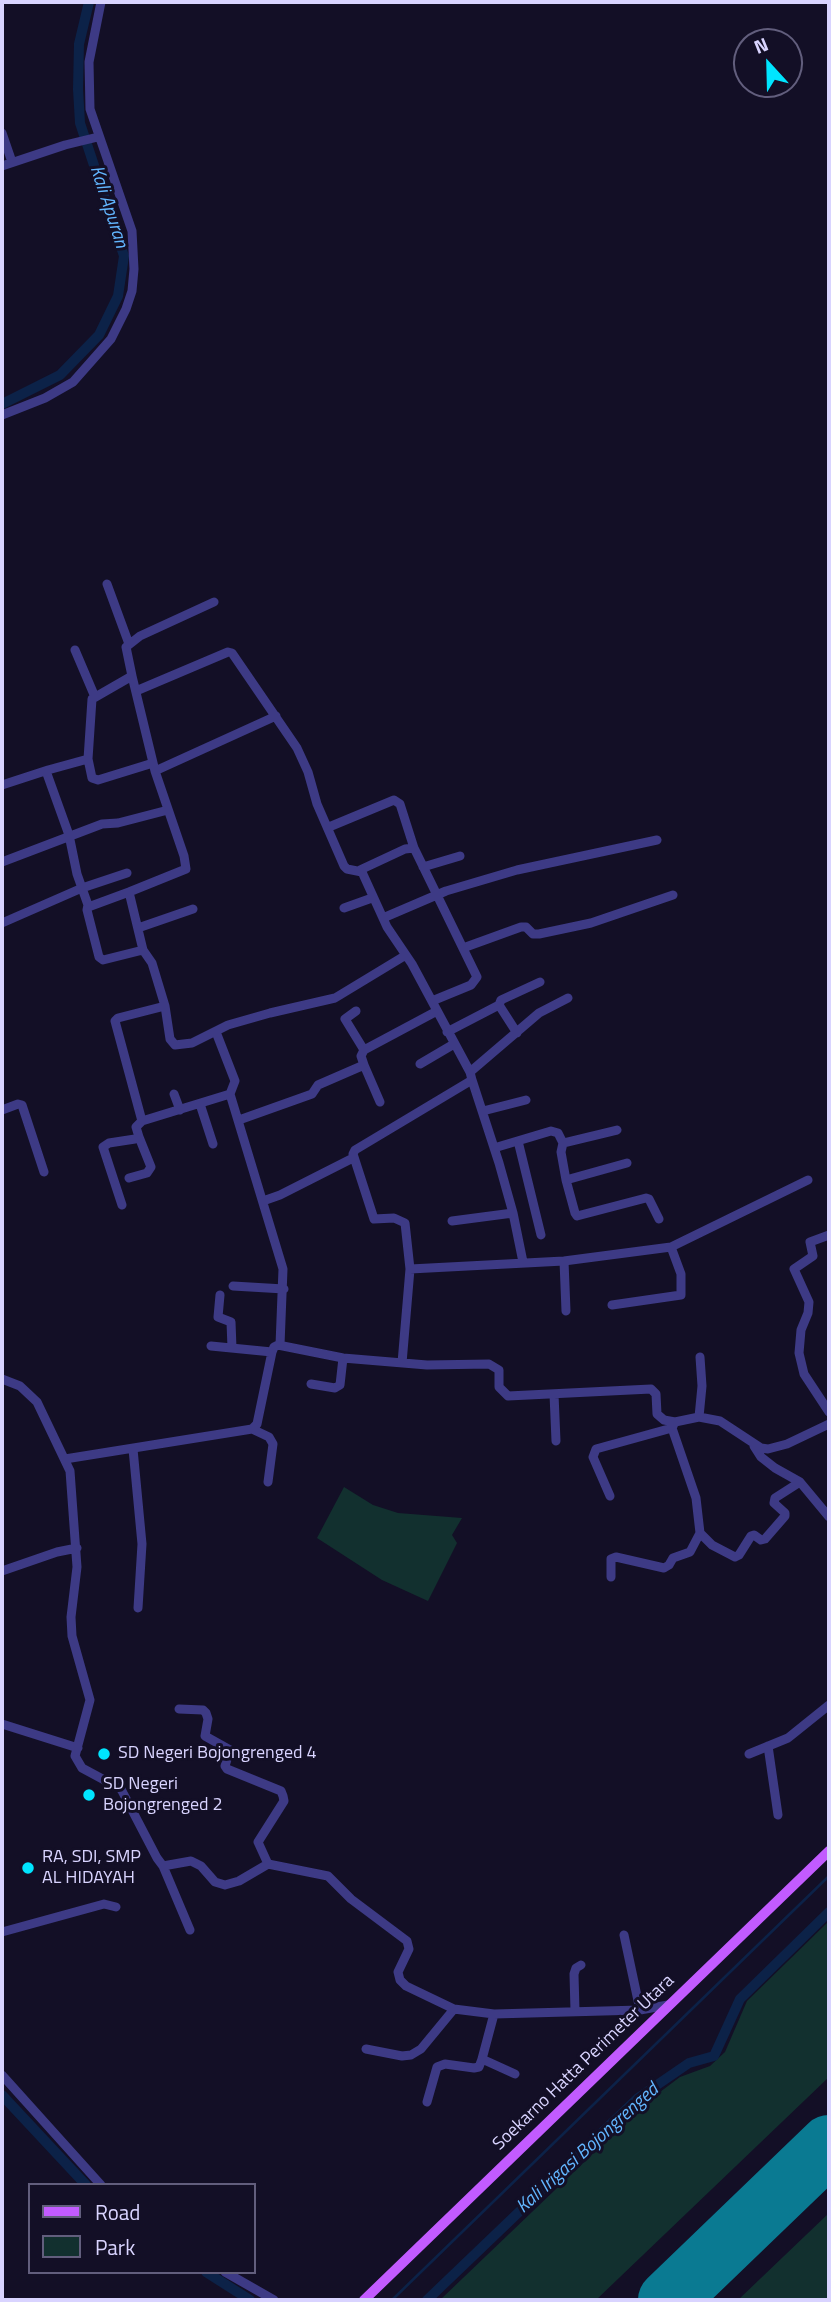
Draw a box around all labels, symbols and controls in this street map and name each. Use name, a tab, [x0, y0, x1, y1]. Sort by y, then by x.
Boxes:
north arrow	[733, 28, 803, 98]
text: N	[749, 29, 772, 61]
water label: Kali Apuran	[84, 163, 132, 251]
place label: SD Negeri Bojongrenged 4	[118, 1743, 317, 1765]
marker: SD Negeri Bojongrenged 4	[96, 1746, 112, 1762]
place label: SD Negeri Bojongrenged 2	[103, 1774, 223, 1816]
marker: SD Negeri Bojongrenged 2	[81, 1787, 97, 1803]
place label: RA, SDI, SMP AL HIDAYAH	[42, 1847, 141, 1890]
marker: RA, SDI, SMP AL HIDAYAH	[20, 1860, 36, 1876]
street label: Soekarno Hatta Perimeter Utara	[489, 1971, 679, 2155]
water label: Kali Irigasi Bojongrenged	[512, 2079, 664, 2219]
legend	[28, 2183, 256, 2274]
text: Road	[95, 2196, 140, 2228]
text: Park	[95, 2231, 135, 2263]

